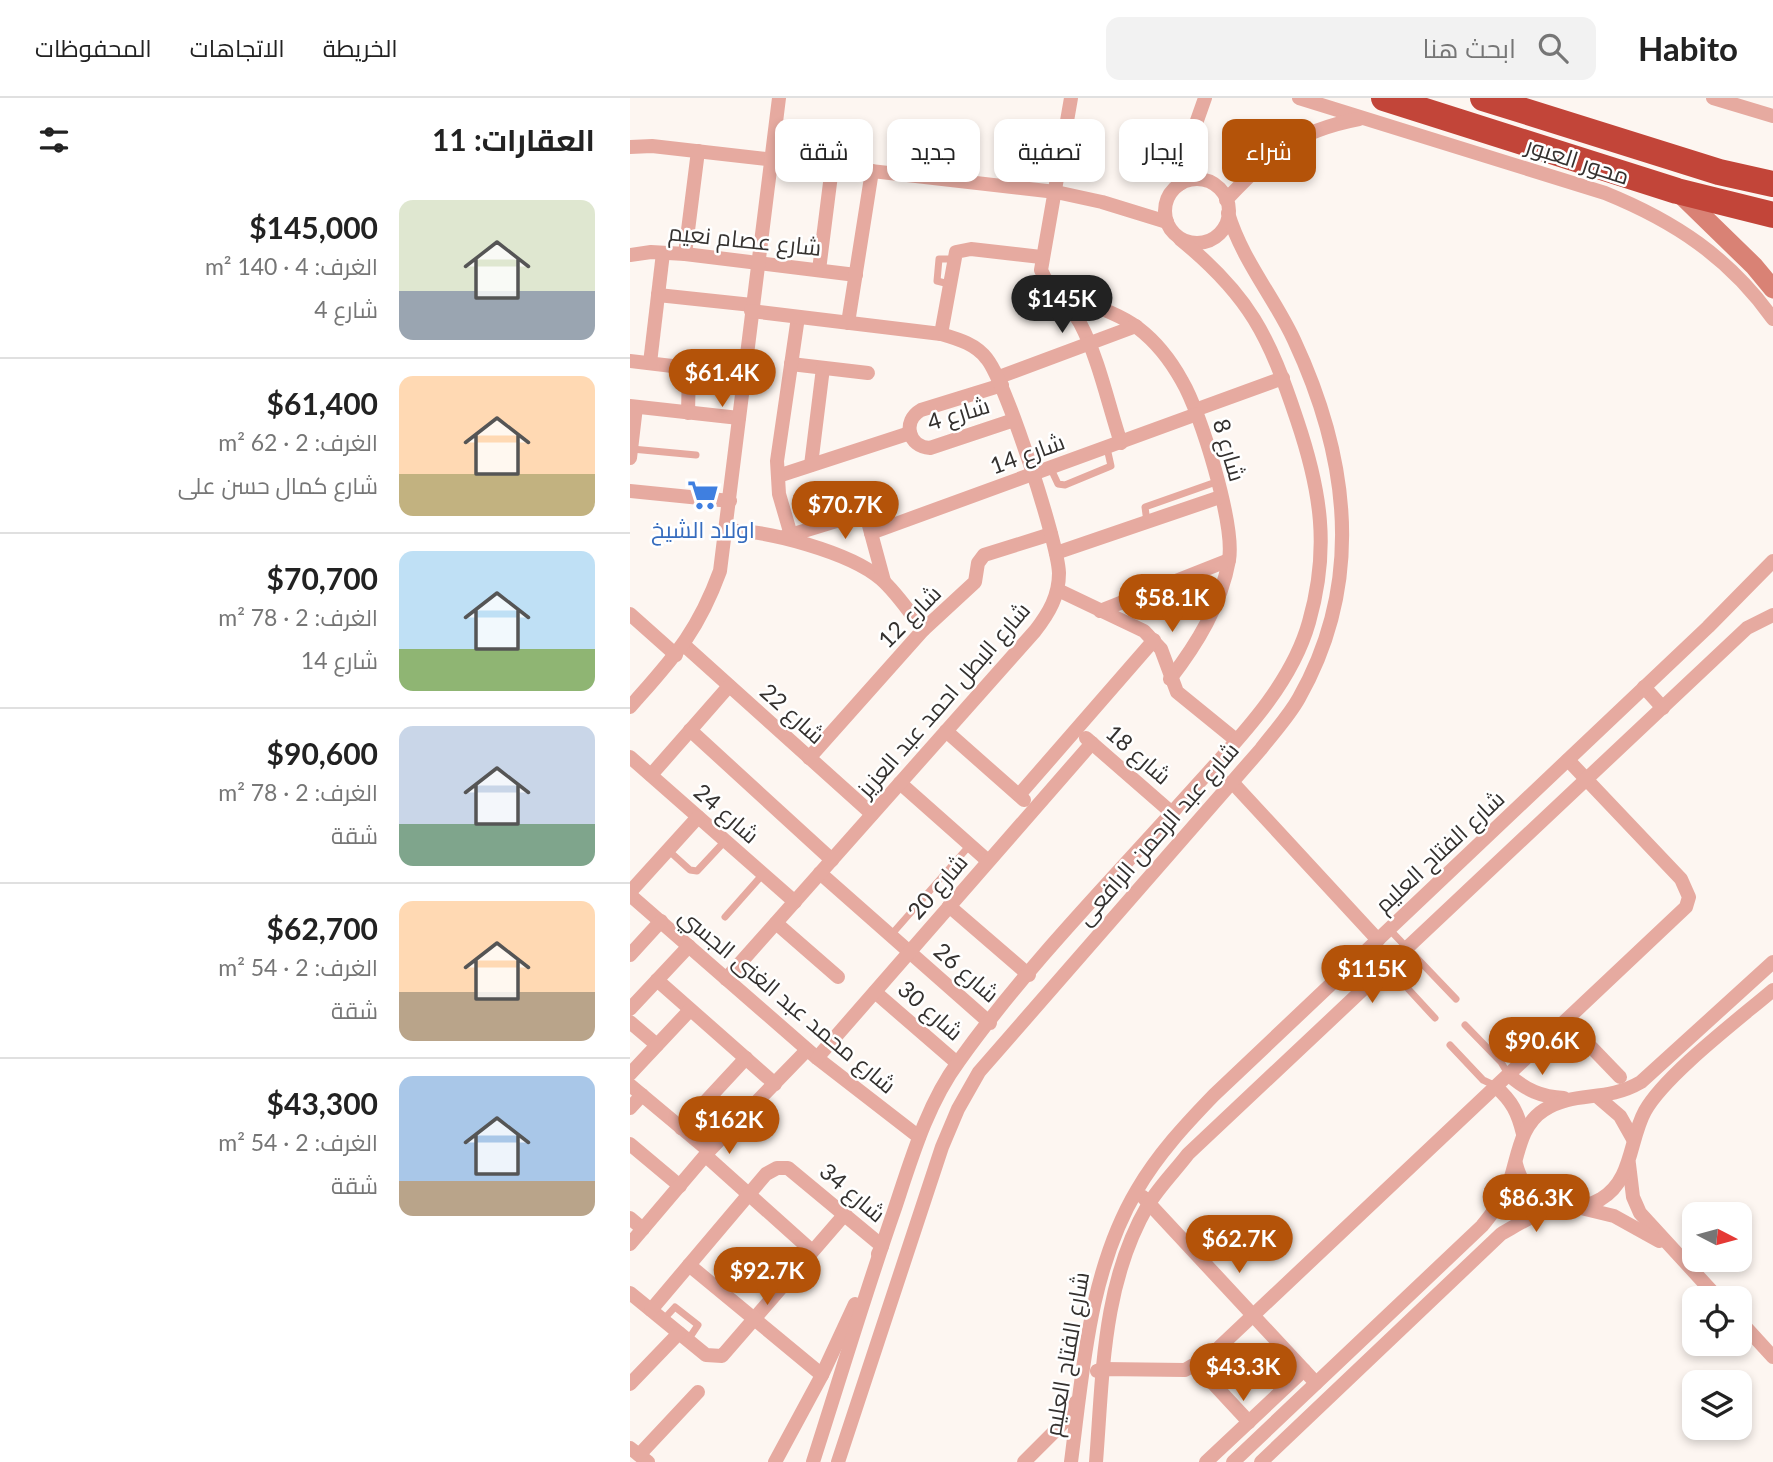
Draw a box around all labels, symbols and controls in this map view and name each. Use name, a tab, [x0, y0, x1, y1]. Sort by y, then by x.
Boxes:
search box	[1106, 17, 1596, 80]
text: Habito	[1638, 28, 1738, 68]
icon: search	[1534, 29, 1572, 67]
text: ابحث هنا	[1423, 32, 1516, 64]
text: المحفوظات	[35, 33, 152, 62]
text: الاتجاهات	[190, 33, 285, 62]
text: الخريطة	[323, 33, 398, 62]
chip: شقة	[775, 119, 873, 182]
chip: جديد	[887, 119, 980, 182]
chip: تصفية	[994, 119, 1105, 182]
chip: إيجار	[1119, 119, 1208, 182]
chip: شراء	[1222, 119, 1316, 182]
icon: filters	[35, 121, 73, 159]
text: العقارات: 11	[432, 121, 595, 157]
street label: محور العبور	[1521, 130, 1633, 190]
text: $145,000	[249, 209, 378, 245]
street label: شارع عصام نعيم	[667, 217, 823, 264]
icon: home	[455, 228, 539, 312]
text: الغرف: 4 · 140 m²	[205, 252, 378, 280]
pin: $145K	[1013, 275, 1111, 335]
text: $145K	[1027, 284, 1097, 312]
text: شارع 4	[314, 295, 378, 323]
pin: $61.4K	[665, 350, 779, 409]
text: $61.4K	[685, 358, 759, 386]
text: $61,400	[267, 385, 378, 421]
street label: شارع 4	[923, 390, 993, 439]
icon: home	[455, 404, 539, 488]
street label: شارع 8	[1205, 415, 1252, 485]
street label: شارع 14	[986, 427, 1069, 482]
text: الغرف: 2 · 62 m²	[218, 428, 378, 456]
text: شارع كمال حسن على	[178, 471, 378, 499]
supermarket icon: اولاد الشيخ	[686, 478, 720, 512]
pin: $70.7K	[788, 482, 902, 541]
text: $70.7K	[808, 490, 882, 518]
place label: اولاد الشيخ	[651, 515, 755, 546]
text: $70,700	[267, 560, 378, 596]
pin: $58.1K	[1115, 574, 1229, 634]
icon: home	[455, 579, 539, 663]
street label: شارع 12	[872, 579, 948, 655]
text: $58.1K	[1135, 583, 1209, 611]
street label: شارع البطل احمد عبد العزيز	[849, 596, 1038, 806]
text: الغرف: 2 · 78 m²	[218, 603, 378, 631]
text: شارع 14	[301, 646, 378, 674]
street label: شارع 22	[753, 677, 831, 751]
street label: شارع 18	[1099, 718, 1177, 792]
text: $90,600	[267, 735, 378, 771]
street label: شارع عبد الرحمن الرافعى	[1070, 736, 1246, 932]
icon: home	[455, 754, 539, 838]
street label: شارع 24	[687, 777, 765, 851]
text: الغرف: 2 · 78 m²	[218, 778, 378, 806]
street label: شارع الفتاح العليم	[1369, 784, 1511, 920]
text: شقة	[331, 821, 378, 849]
street label: شارع 20	[901, 848, 975, 926]
street label: شارع محمد عبد الغنى الجسي	[671, 901, 902, 1102]
text: $62,700	[267, 910, 378, 946]
icon: home	[455, 929, 539, 1013]
street label: شارع 26	[927, 936, 1005, 1010]
pin: $115K	[1323, 946, 1421, 1005]
text: الغرف: 2 · 54 m²	[218, 953, 378, 981]
text: $115K	[1337, 954, 1407, 982]
street label: شارع 30	[891, 974, 969, 1048]
text: شقة	[331, 996, 378, 1024]
pin: $90.6K	[1485, 1018, 1599, 1077]
text: $90.6K	[1505, 1026, 1579, 1054]
text: $43,300	[267, 1085, 378, 1121]
pin: $162K	[680, 1096, 778, 1156]
icon: home	[455, 1104, 539, 1188]
text: $162K	[694, 1105, 764, 1133]
text: الغرف: 2 · 54 m²	[218, 1128, 378, 1156]
street label: شارع 34	[813, 1156, 892, 1230]
text: شقة	[331, 1171, 378, 1199]
pin: $86.3K	[1479, 1174, 1593, 1234]
text: $86.3K	[1499, 1183, 1573, 1211]
north arrow	[1682, 1202, 1752, 1272]
map controls	[1682, 1202, 1752, 1440]
pin: $62.7K	[1182, 1216, 1296, 1275]
text: $62.7K	[1202, 1224, 1276, 1252]
pin: $92.7K	[710, 1248, 824, 1307]
text: $92.7K	[730, 1256, 804, 1284]
street label: شارع الفتاح العليم	[1038, 1270, 1097, 1439]
button: locate	[1682, 1286, 1752, 1356]
pin: $43.3K	[1186, 1344, 1300, 1403]
text: $43.3K	[1206, 1352, 1280, 1380]
button: layers	[1682, 1370, 1752, 1440]

